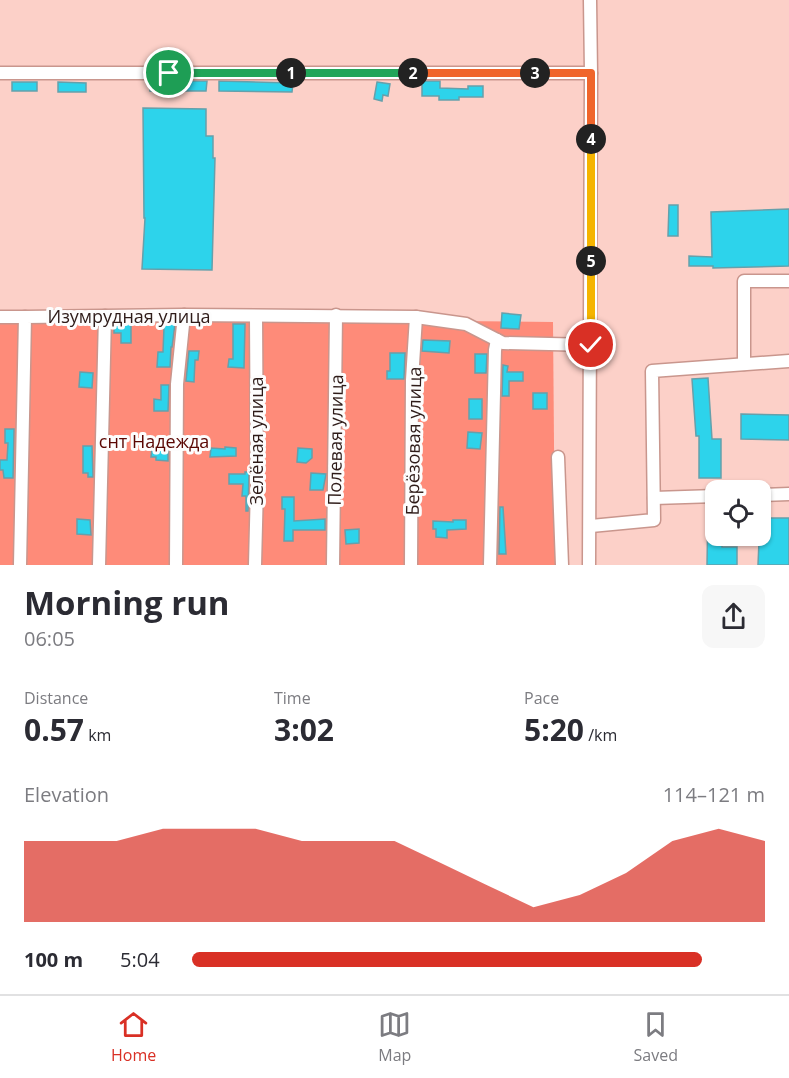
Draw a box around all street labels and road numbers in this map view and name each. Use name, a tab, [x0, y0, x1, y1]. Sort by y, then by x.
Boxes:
street label: Изумрудная улица	[47, 304, 211, 328]
street label: Берёзовая улица	[400, 366, 426, 516]
street label: Полевая улица	[322, 374, 348, 506]
street label: Зелёная улица	[244, 376, 268, 506]

